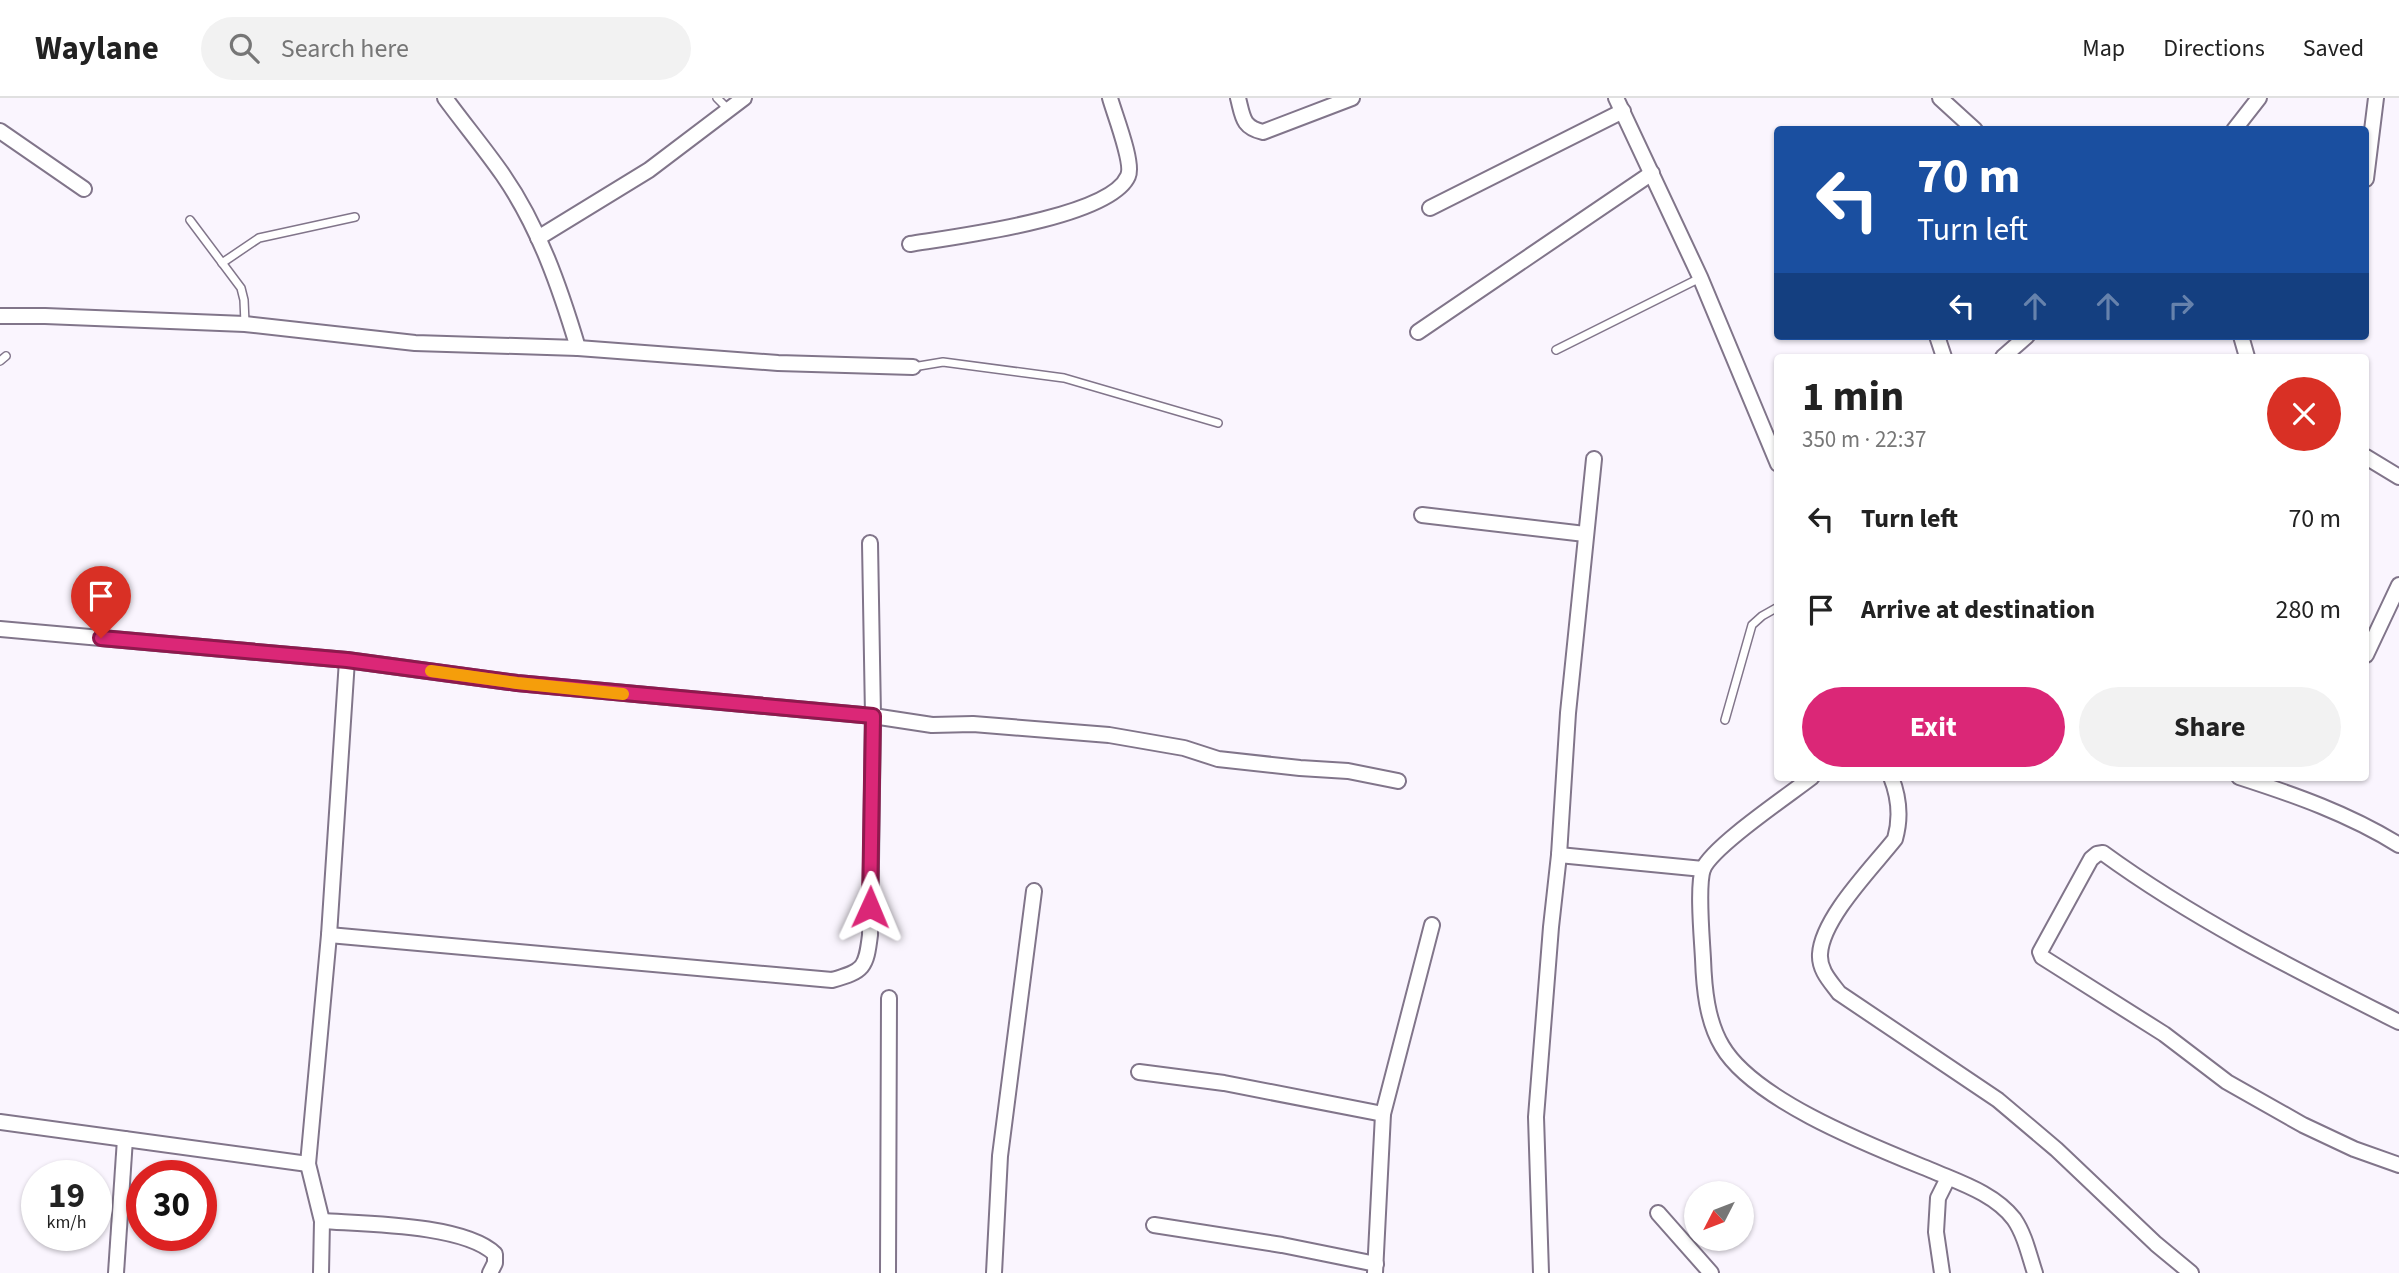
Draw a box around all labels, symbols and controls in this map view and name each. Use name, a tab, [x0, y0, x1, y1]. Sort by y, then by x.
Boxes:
search box	[201, 17, 691, 80]
text: Waylane	[35, 25, 159, 72]
icon: search	[225, 29, 263, 67]
text: Search here	[281, 30, 409, 67]
text: Map	[2082, 31, 2125, 66]
text: Directions	[2163, 31, 2265, 66]
text: Saved	[2303, 31, 2364, 66]
text: 70 m	[1917, 142, 2021, 212]
icon: left	[1802, 154, 1893, 245]
text: Turn left	[1917, 207, 2028, 253]
icon: left	[1943, 287, 1981, 325]
icon: ahead	[2016, 287, 2054, 325]
icon: ahead	[2089, 287, 2127, 325]
icon: right	[2162, 287, 2200, 325]
text: 1 min	[1802, 367, 1904, 427]
button: close	[2267, 377, 2341, 451]
text: 350 m · 22:37	[1802, 423, 1926, 456]
icon: left	[1802, 500, 1840, 538]
text: Turn left	[1861, 500, 1958, 537]
text: 70 m	[2288, 500, 2341, 537]
pin	[71, 566, 131, 638]
icon: arrive	[82, 577, 120, 615]
icon: arrive	[1802, 591, 1840, 629]
text: Arrive at destination	[1861, 591, 2095, 628]
text: 280 m	[2275, 591, 2341, 628]
button: Exit	[1802, 687, 2065, 767]
button: Share	[2079, 687, 2341, 767]
position arrow	[833, 870, 907, 944]
speed limit sign: 30	[126, 1160, 217, 1251]
text: 19	[48, 1171, 85, 1221]
north arrow	[1684, 1181, 1754, 1251]
map controls	[1684, 1181, 1754, 1251]
text: km/h	[47, 1210, 86, 1235]

